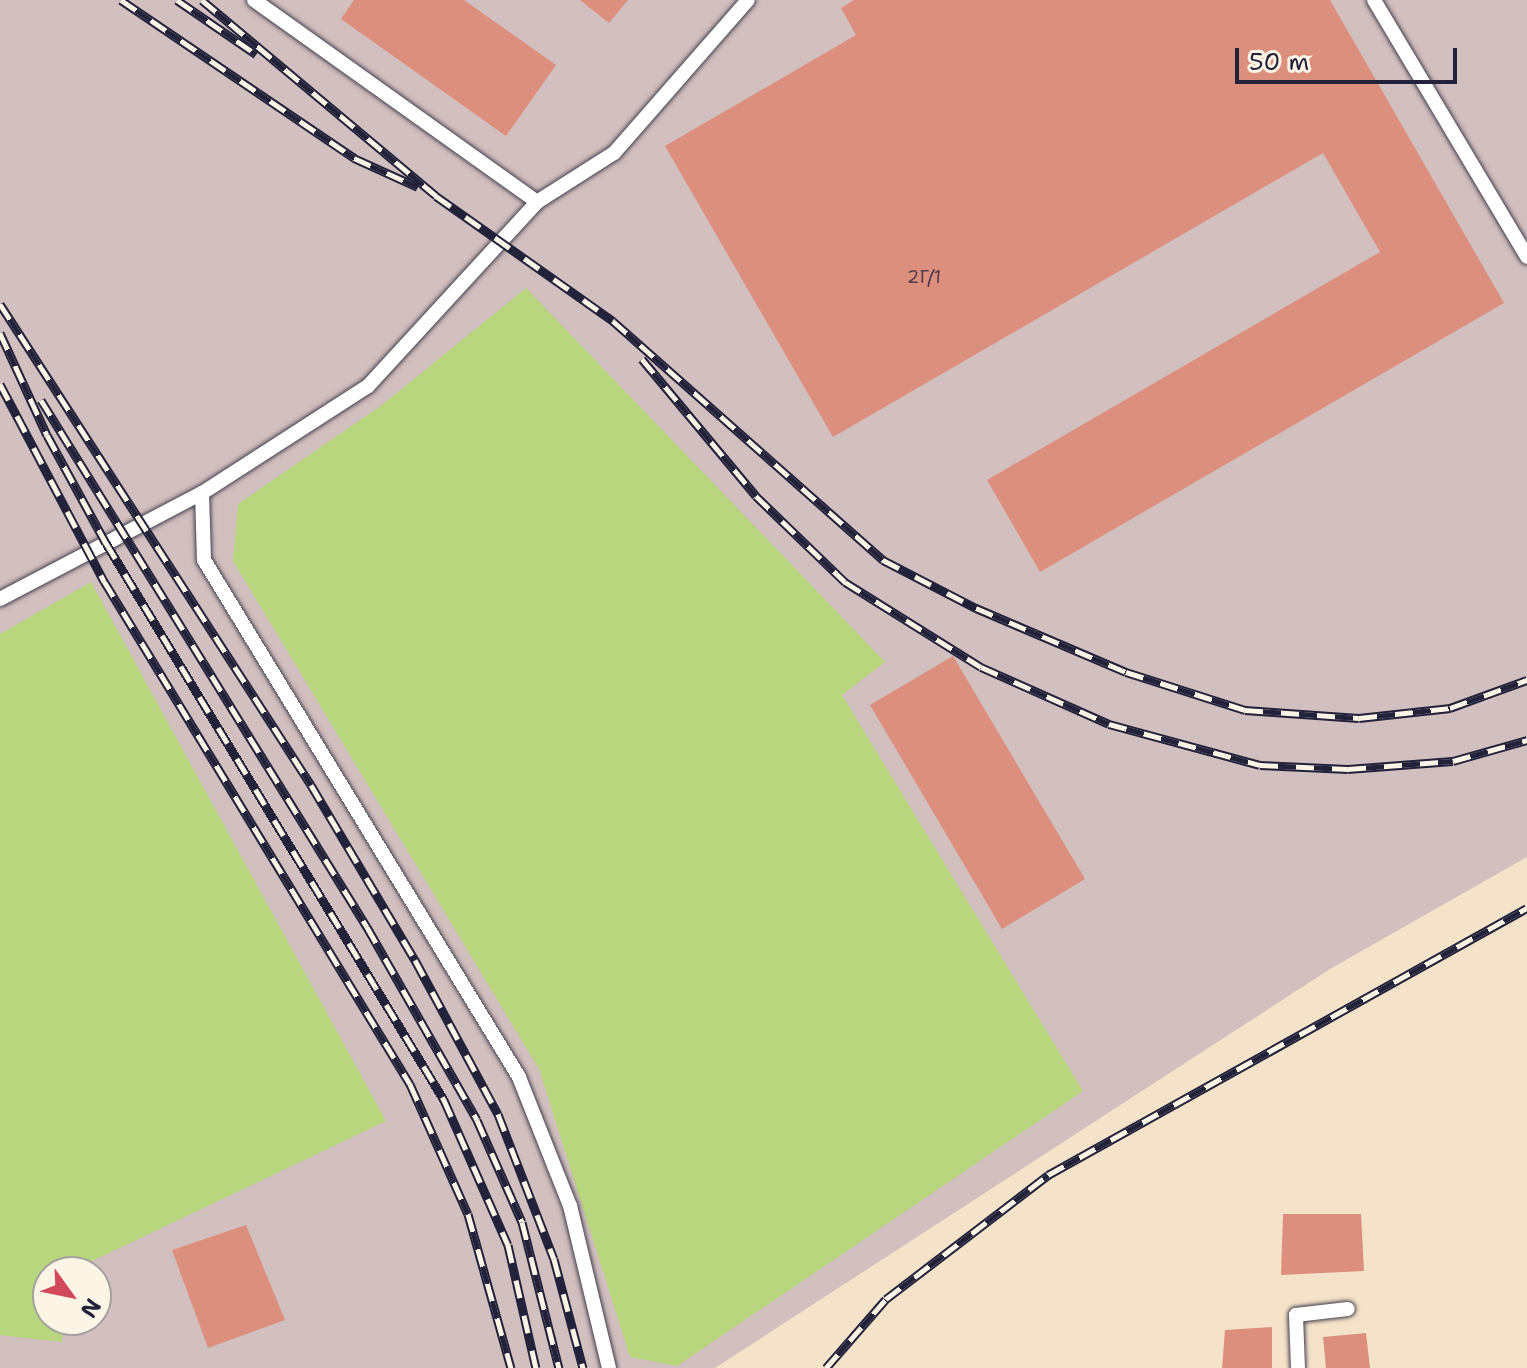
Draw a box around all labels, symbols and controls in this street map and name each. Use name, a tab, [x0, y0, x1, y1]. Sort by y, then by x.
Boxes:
scale bar	[1239, 32, 1461, 82]
text: 50 m	[1249, 46, 1309, 78]
house number: 2Г/1	[907, 266, 941, 288]
north arrow	[32, 1256, 112, 1336]
text: N	[74, 1293, 108, 1323]

